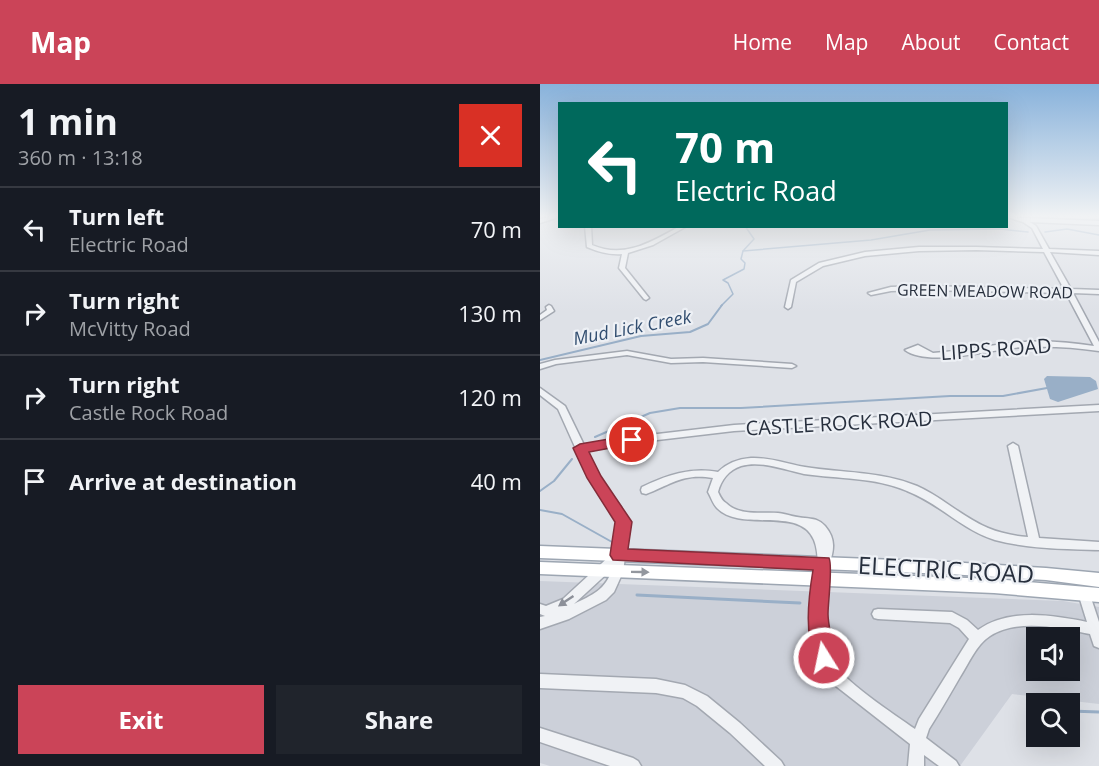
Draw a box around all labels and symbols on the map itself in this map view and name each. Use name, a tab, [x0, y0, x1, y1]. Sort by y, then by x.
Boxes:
street label: GREEN MEADOW ROAD	[897, 278, 1073, 304]
water label: Mud Lick Creek	[571, 304, 694, 350]
street label: LIPPS ROAD	[940, 332, 1052, 366]
street label: CASTLE ROCK ROAD	[745, 405, 933, 441]
pin	[606, 414, 657, 465]
street label: ELECTRIC ROAD	[857, 548, 1035, 590]
one-way arrow	[631, 567, 650, 577]
one-way arrow	[558, 595, 574, 607]
position arrow	[792, 626, 856, 690]

